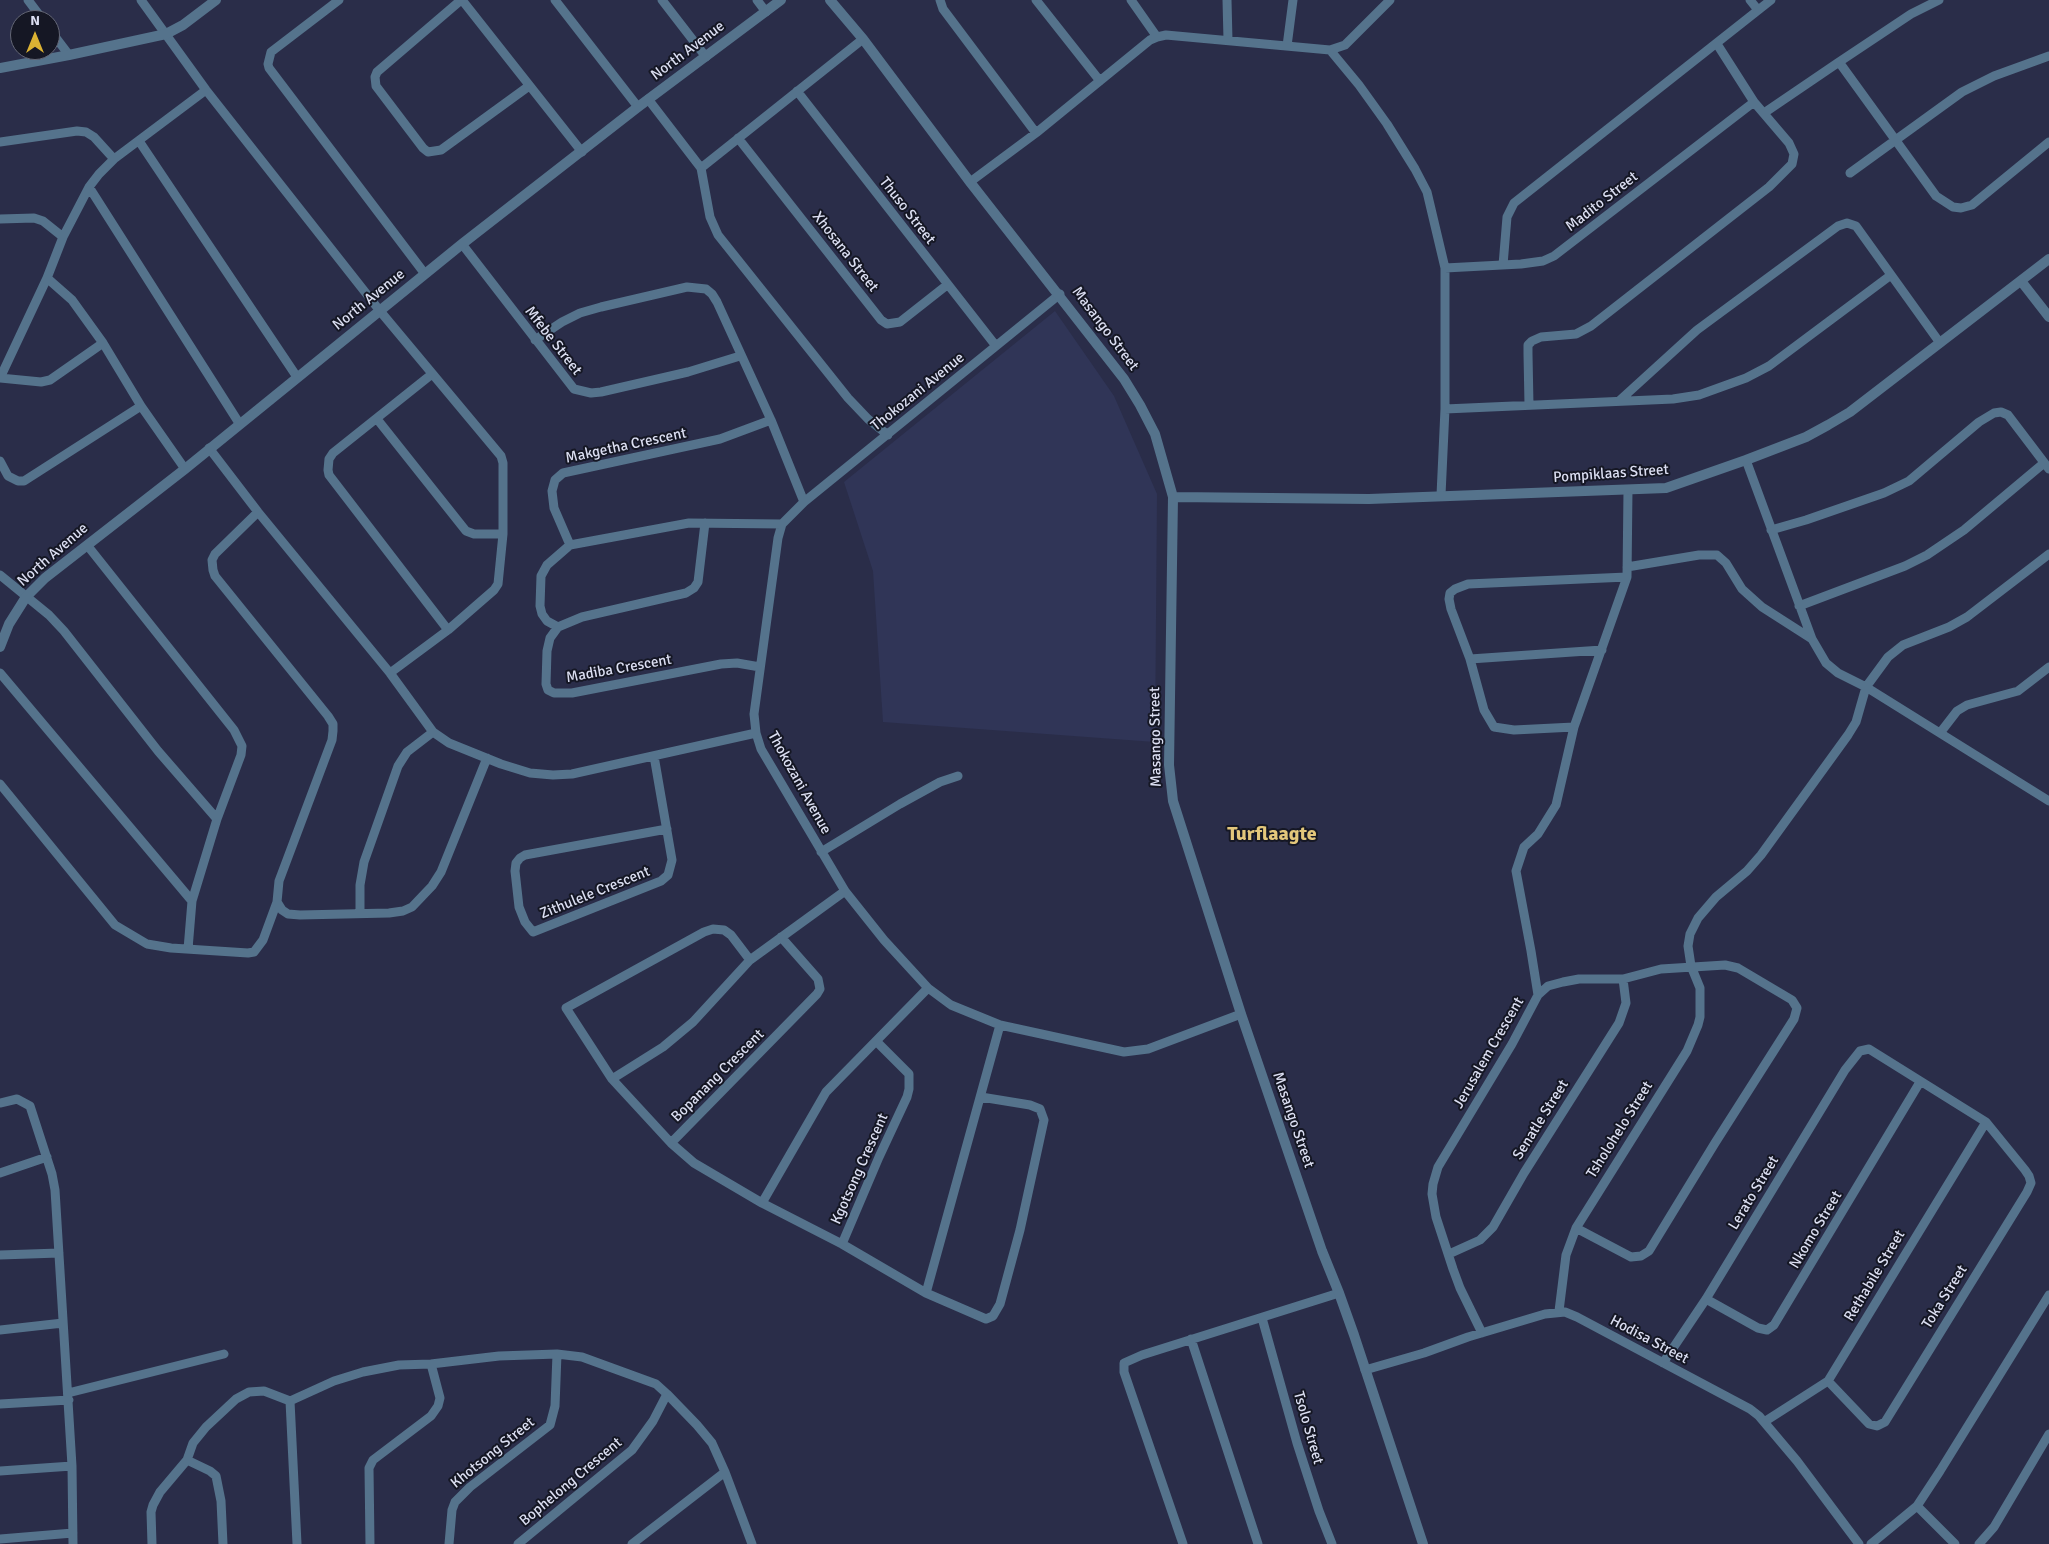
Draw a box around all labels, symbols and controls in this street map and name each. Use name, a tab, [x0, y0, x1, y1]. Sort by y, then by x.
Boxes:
north arrow	[10, 10, 60, 60]
text: N	[30, 12, 40, 29]
street label: North Avenue	[648, 17, 728, 85]
street label: Madito Street	[1562, 168, 1642, 236]
street label: Thuso Street	[875, 174, 939, 248]
street label: Xhosana Street	[808, 208, 882, 296]
street label: North Avenue	[329, 265, 409, 335]
street label: Masango Street	[1068, 284, 1142, 374]
street label: Mfebe Street	[521, 303, 585, 379]
street label: Thokozani Avenue	[868, 349, 968, 435]
street label: Makgetha Crescent	[564, 424, 688, 468]
street label: Pompiklaas Street	[1553, 461, 1669, 487]
street label: North Avenue	[14, 520, 92, 590]
street label: Madiba Crescent	[565, 651, 673, 687]
street label: Masango Street	[1146, 687, 1166, 787]
street label: Thokozani Avenue	[763, 728, 835, 838]
district label: Turflaagte	[1227, 823, 1317, 847]
street label: Zithulele Crescent	[537, 863, 653, 923]
street label: Jerusalem Crescent	[1450, 994, 1528, 1112]
street label: Bopanang Crescent	[668, 1026, 768, 1126]
street label: Masango Street	[1268, 1070, 1318, 1170]
street label: Senatle Street	[1509, 1077, 1573, 1163]
street label: Tsholohelo Street	[1583, 1078, 1657, 1182]
street label: Kgotsong Crescent	[827, 1111, 893, 1227]
street label: Lerato Street	[1725, 1153, 1783, 1233]
street label: Nkomo Street	[1786, 1188, 1846, 1272]
street label: Rethabile Street	[1841, 1227, 1909, 1325]
street label: Toka Street	[1918, 1262, 1972, 1332]
street label: Hodisa Street	[1607, 1312, 1691, 1368]
street label: Tsolo Street	[1289, 1389, 1327, 1467]
street label: Khotsong Street	[447, 1414, 539, 1492]
street label: Bophelong Crescent	[516, 1434, 626, 1530]

